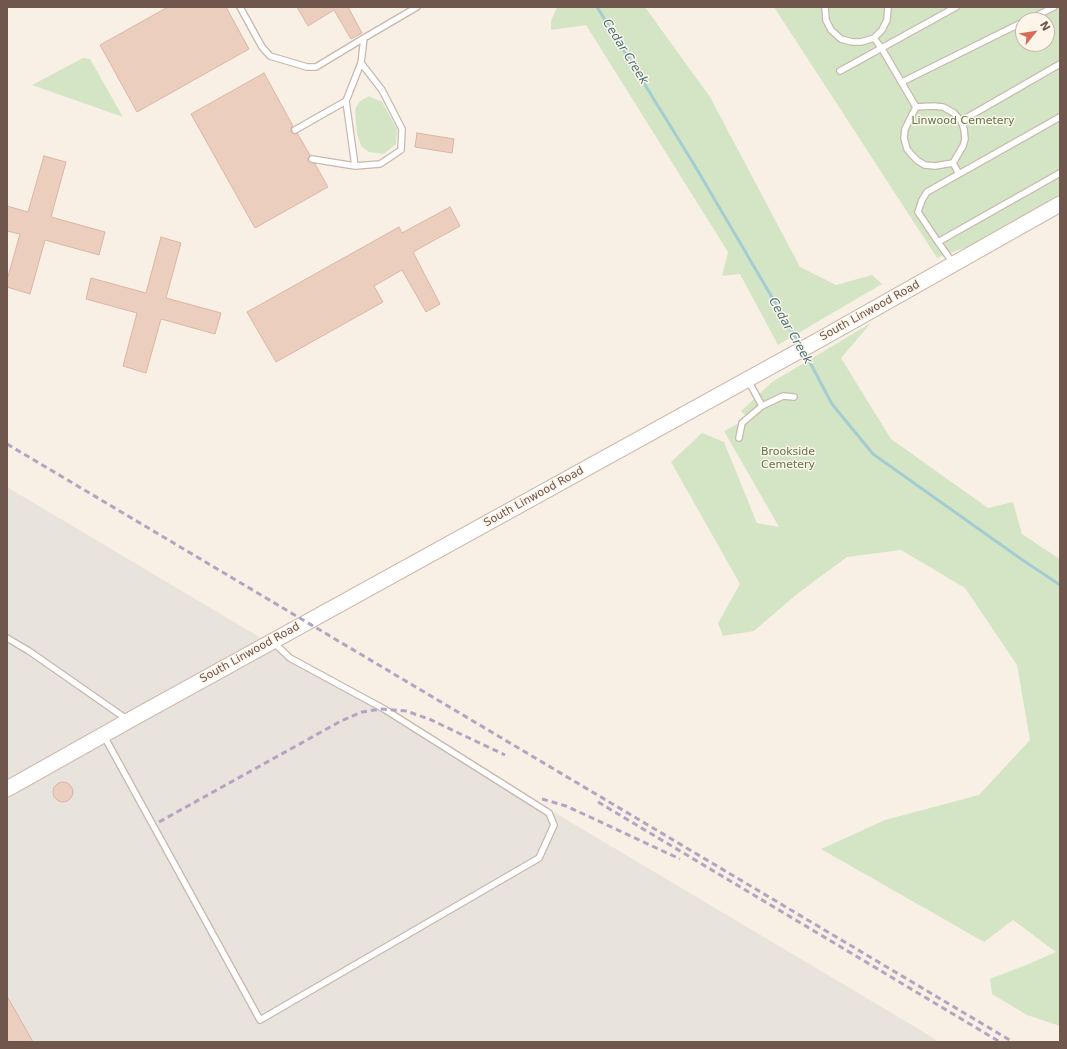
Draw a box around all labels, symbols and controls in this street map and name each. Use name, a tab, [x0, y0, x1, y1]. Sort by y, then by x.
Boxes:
north arrow	[1015, 12, 1055, 52]
water label: Cedar Creek	[599, 17, 651, 87]
text: N	[1037, 19, 1053, 33]
park label: Linwood Cemetery	[911, 114, 1015, 128]
street label: South Linwood Road	[818, 278, 922, 344]
water label: Cedar Creek	[765, 295, 815, 367]
park label: Brookside Cemetery	[761, 445, 815, 471]
street label: South Linwood Road	[482, 464, 586, 530]
street label: South Linwood Road	[198, 620, 302, 686]

